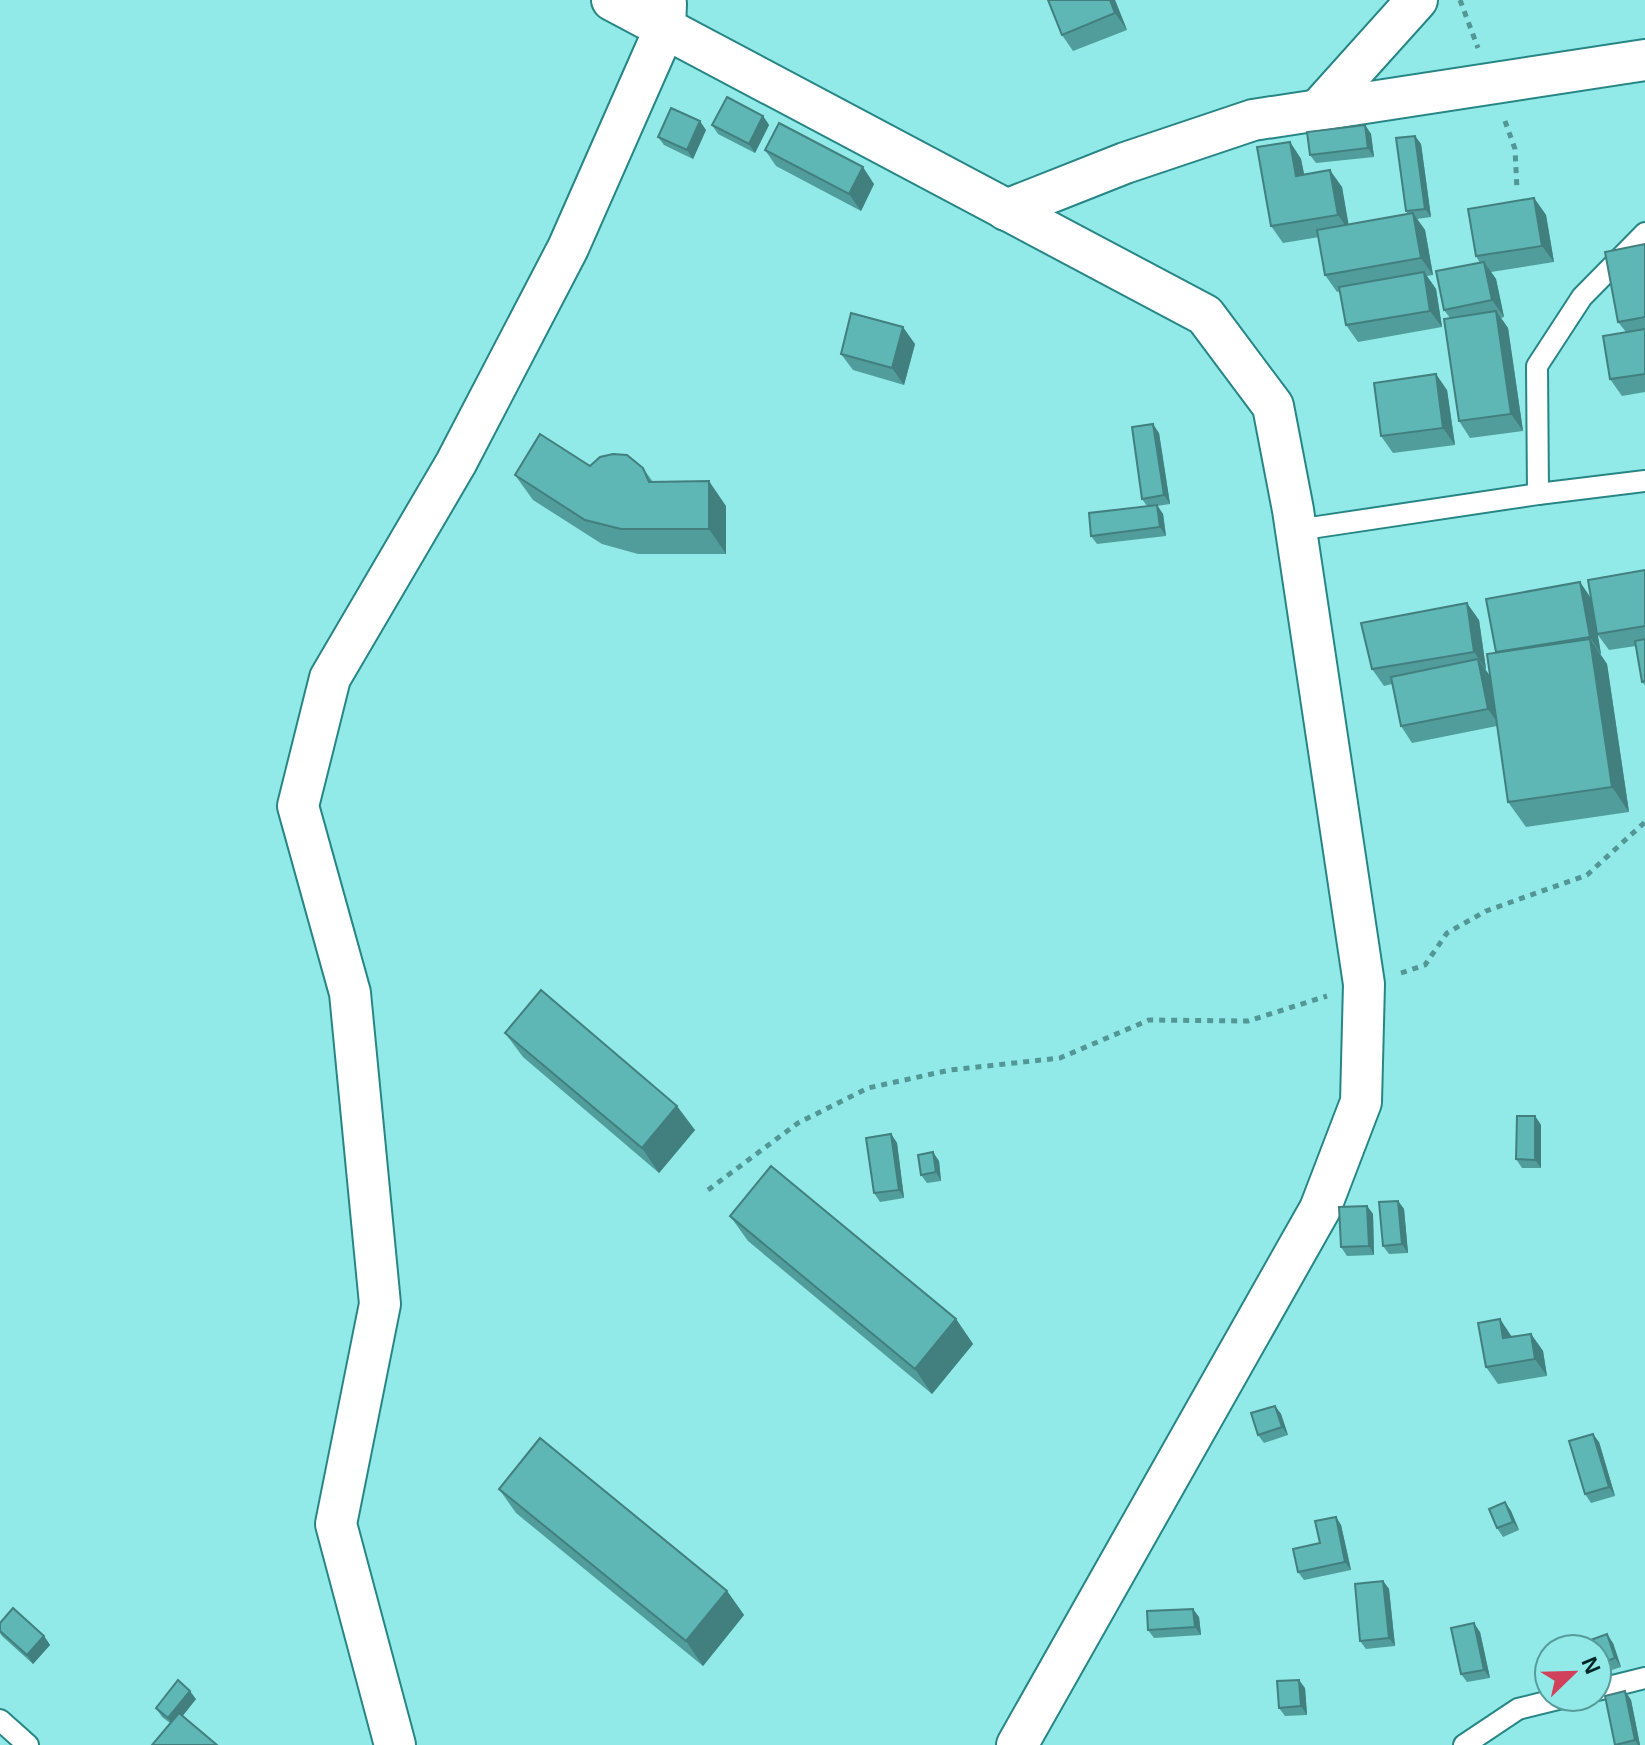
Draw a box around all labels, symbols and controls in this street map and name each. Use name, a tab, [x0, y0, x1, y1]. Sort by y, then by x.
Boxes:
north arrow	[1533, 1633, 1613, 1713]
text: N	[1576, 1653, 1606, 1678]

